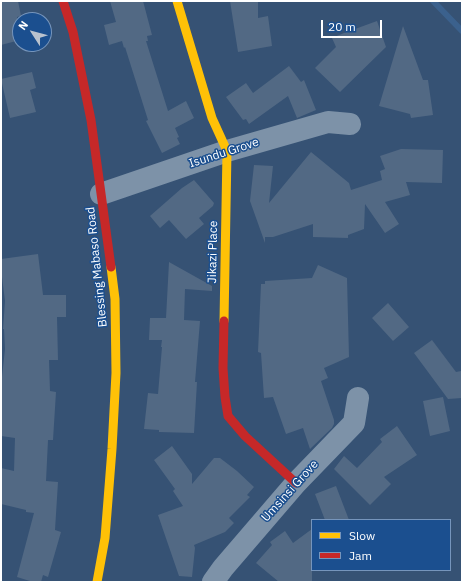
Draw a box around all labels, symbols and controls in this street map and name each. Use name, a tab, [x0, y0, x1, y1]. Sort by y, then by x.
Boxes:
north arrow	[12, 12, 52, 52]
scale bar	[323, 12, 384, 38]
text: N	[15, 18, 31, 33]
text: 20 m	[328, 19, 356, 34]
street label: Isundu Grove	[187, 135, 261, 171]
street label: Blessing Mabaso Road	[84, 206, 110, 328]
street label: Jikazi Place	[205, 221, 221, 283]
street label: Umsinsi Grove	[259, 457, 321, 525]
legend	[311, 519, 451, 571]
text: Slow	[349, 528, 375, 543]
text: Jam	[349, 548, 372, 563]

